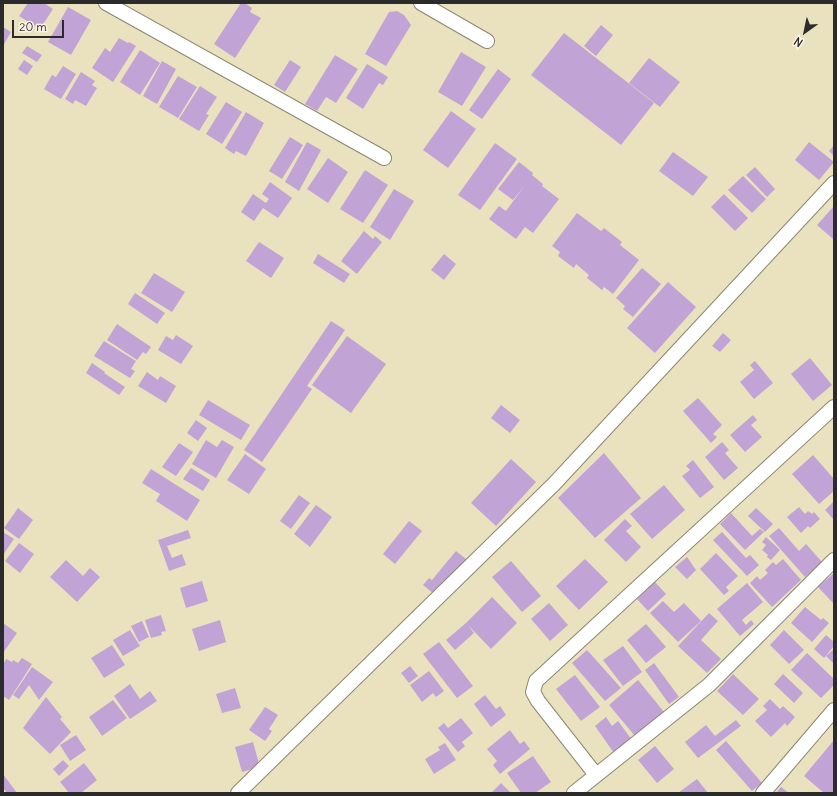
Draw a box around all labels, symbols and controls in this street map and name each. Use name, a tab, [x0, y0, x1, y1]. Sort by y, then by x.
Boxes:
scale bar	[14, 12, 66, 38]
north arrow	[785, 12, 825, 52]
text: 20 m	[19, 19, 47, 34]
text: N	[791, 34, 805, 50]

